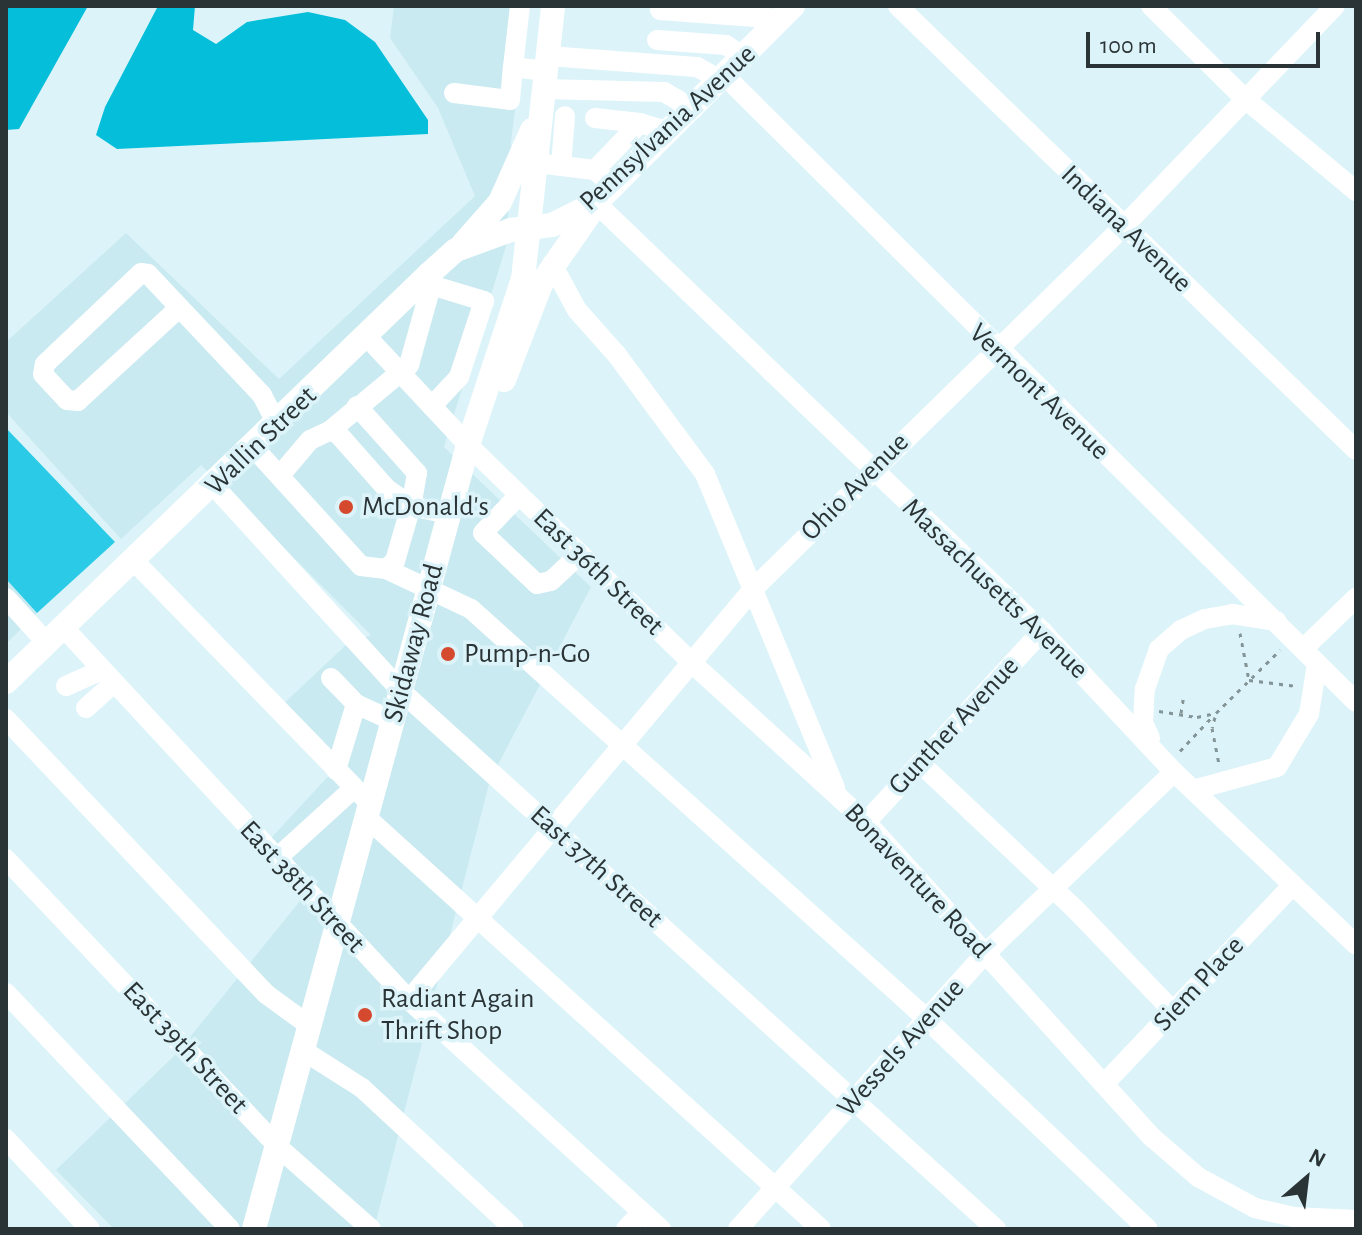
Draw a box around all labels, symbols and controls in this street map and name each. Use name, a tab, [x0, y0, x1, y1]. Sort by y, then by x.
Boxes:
scale bar	[1090, 16, 1324, 66]
text: 100 m	[1100, 34, 1157, 58]
street label: Pennsylvania Avenue	[573, 38, 763, 218]
street label: Indiana Avenue	[1053, 158, 1199, 300]
street label: Vermont Avenue	[962, 317, 1116, 467]
street label: Wallin Street	[198, 380, 324, 502]
street label: Ohio Avenue	[794, 426, 916, 548]
place label: McDonald's	[362, 490, 489, 524]
street label: Massachusetts Avenue	[895, 492, 1095, 686]
marker: McDonald's	[337, 498, 355, 516]
street label: East 36th Street	[526, 501, 670, 643]
street label: Skidaway Road	[377, 560, 451, 726]
place label: Pump-n-Go	[464, 637, 590, 671]
marker: Pump-n-Go	[439, 645, 457, 663]
street label: Gunther Avenue	[882, 650, 1026, 802]
street label: Bonaventure Road	[837, 797, 997, 965]
street label: East 37th Street	[523, 799, 669, 935]
street label: East 38th Street	[232, 814, 372, 960]
street label: Siem Place	[1146, 929, 1252, 1039]
street label: Wessels Avenue	[830, 972, 972, 1124]
street label: East 39th Street	[115, 975, 255, 1121]
place label: Radiant Again Thrift Shop	[381, 982, 534, 1048]
marker: Radiant Again Thrift Shop	[356, 1006, 374, 1024]
north arrow	[1266, 1139, 1346, 1219]
text: N	[1305, 1145, 1329, 1171]

